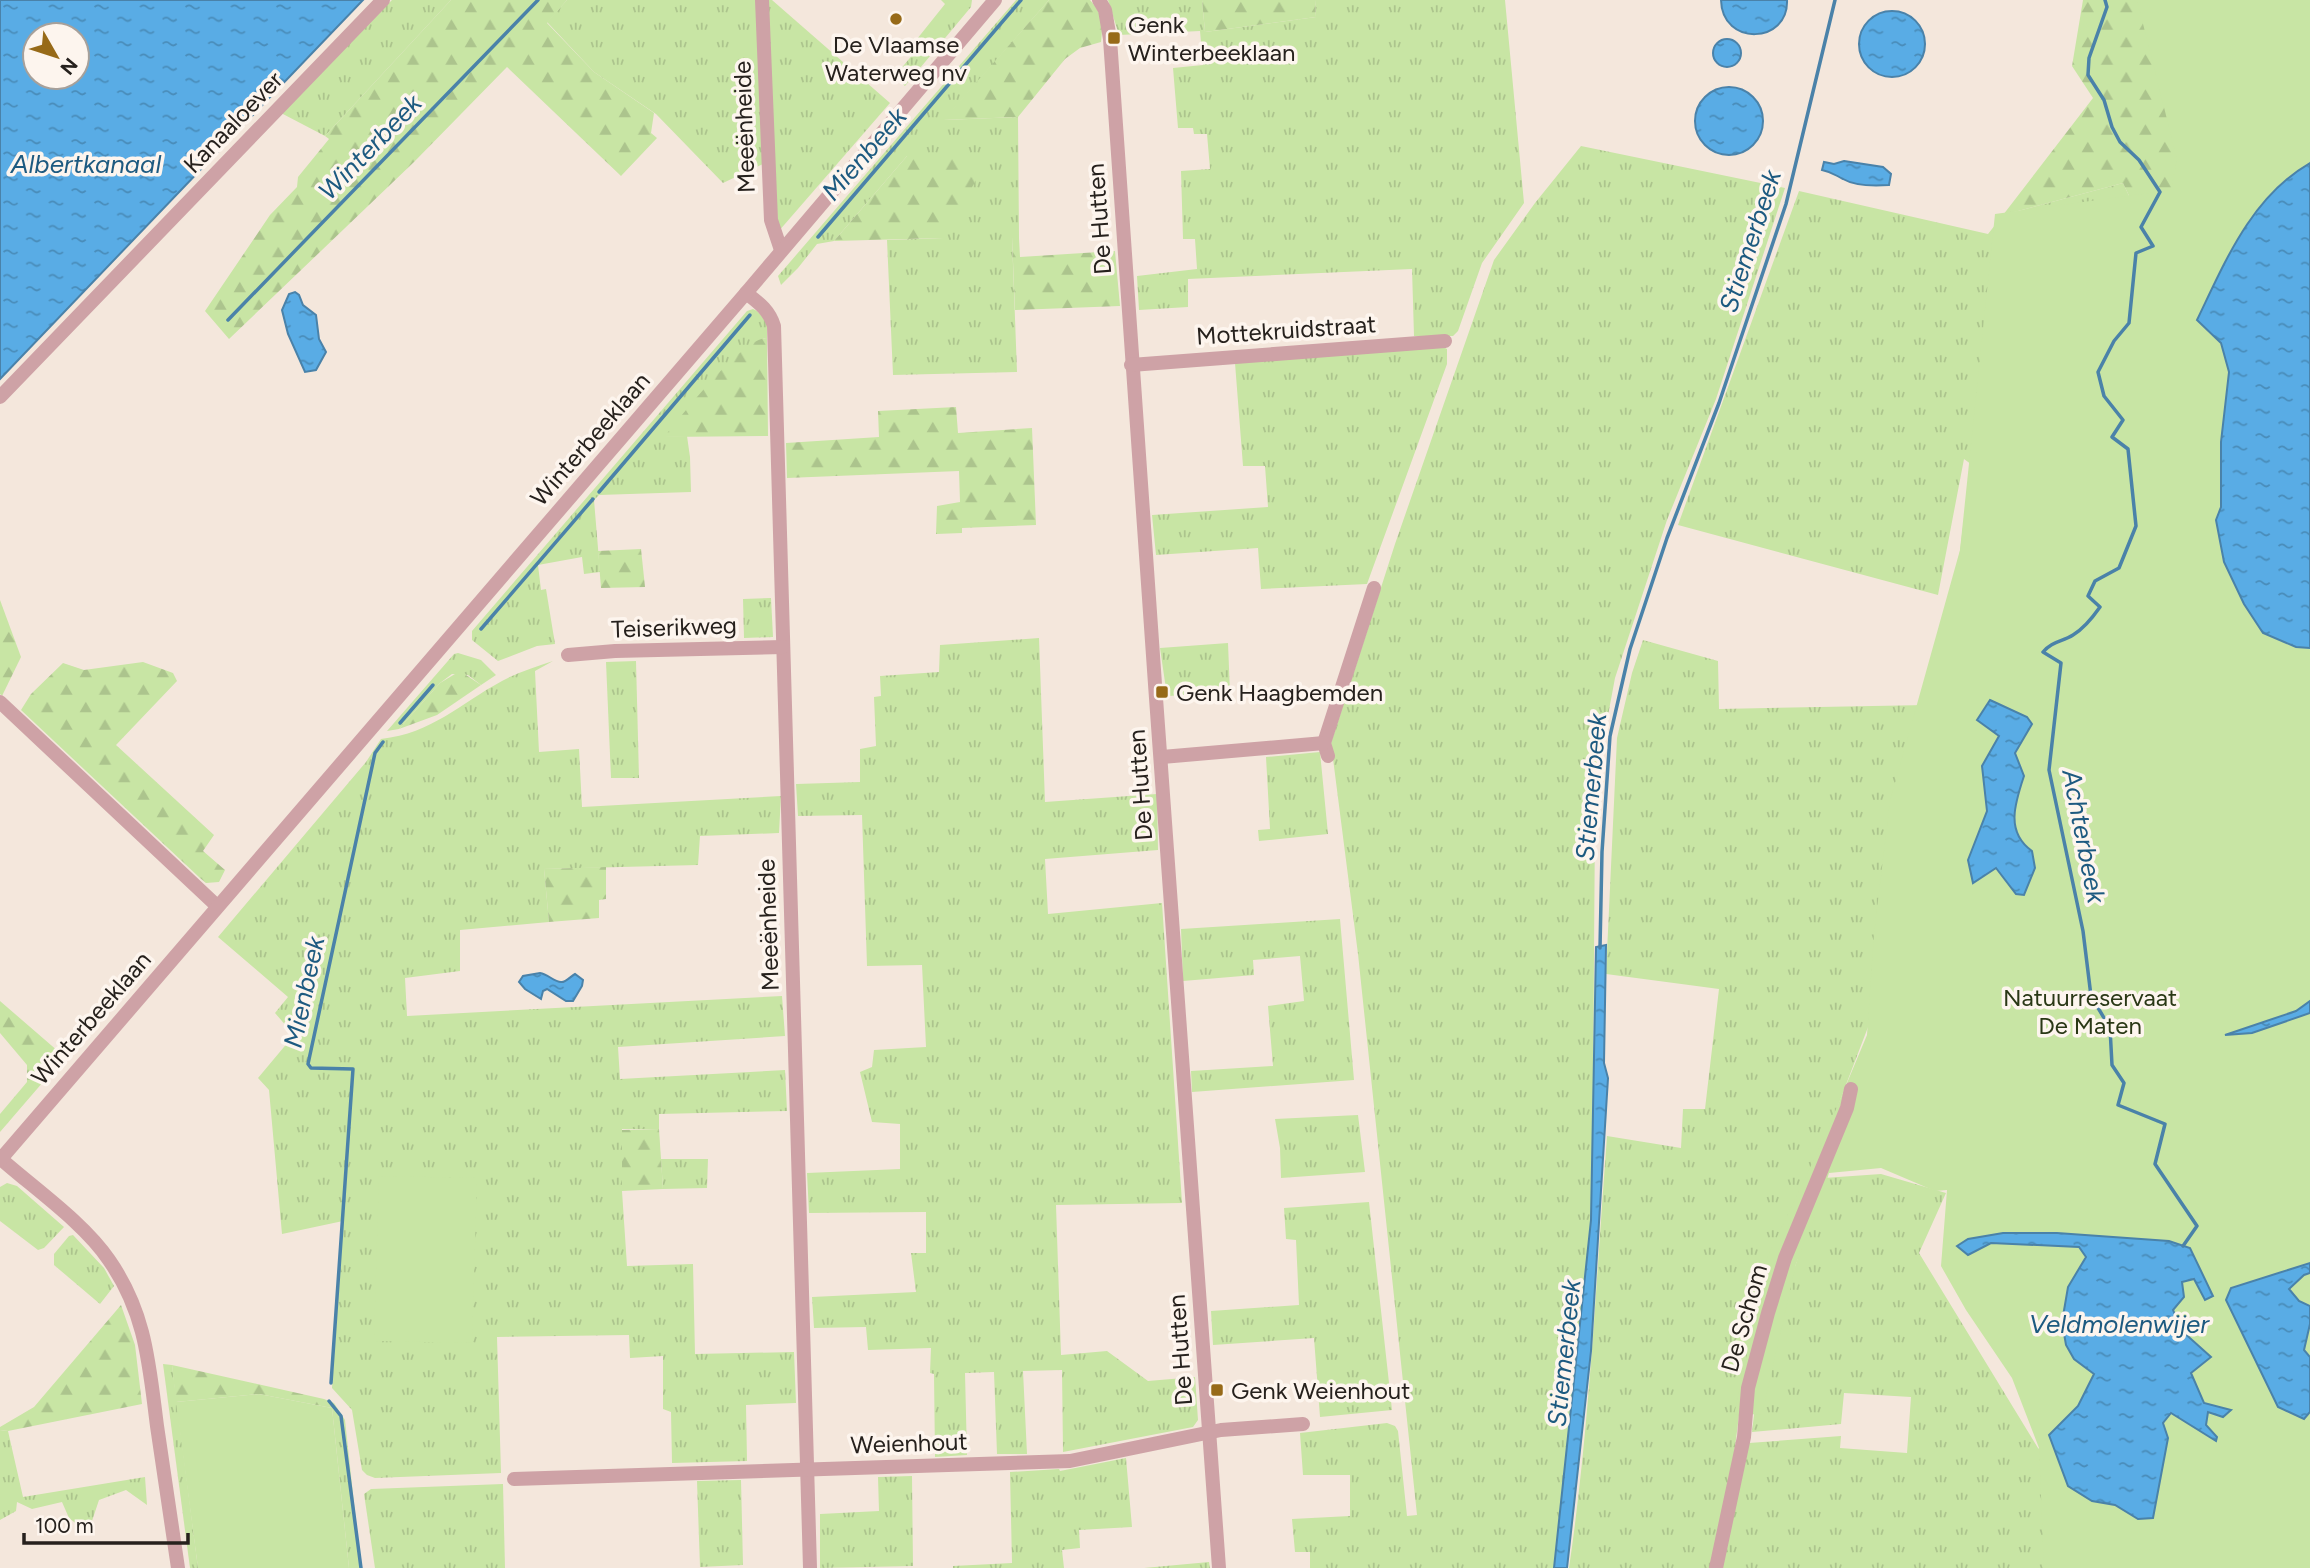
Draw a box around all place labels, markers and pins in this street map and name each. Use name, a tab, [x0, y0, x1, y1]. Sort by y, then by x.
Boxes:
place label: Genk Winterbeeklaan	[1128, 10, 1295, 67]
marker: De Vlaamse Waterweg nv	[888, 11, 904, 27]
place label: De Vlaamse Waterweg nv	[825, 30, 967, 87]
marker: Genk Winterbeeklaan	[1106, 30, 1122, 46]
place label: Genk Haagbemden	[1176, 678, 1383, 707]
marker: Genk Haagbemden	[1154, 684, 1170, 700]
place label: Genk Weienhout	[1231, 1376, 1410, 1405]
marker: Genk Weienhout	[1209, 1382, 1225, 1398]

